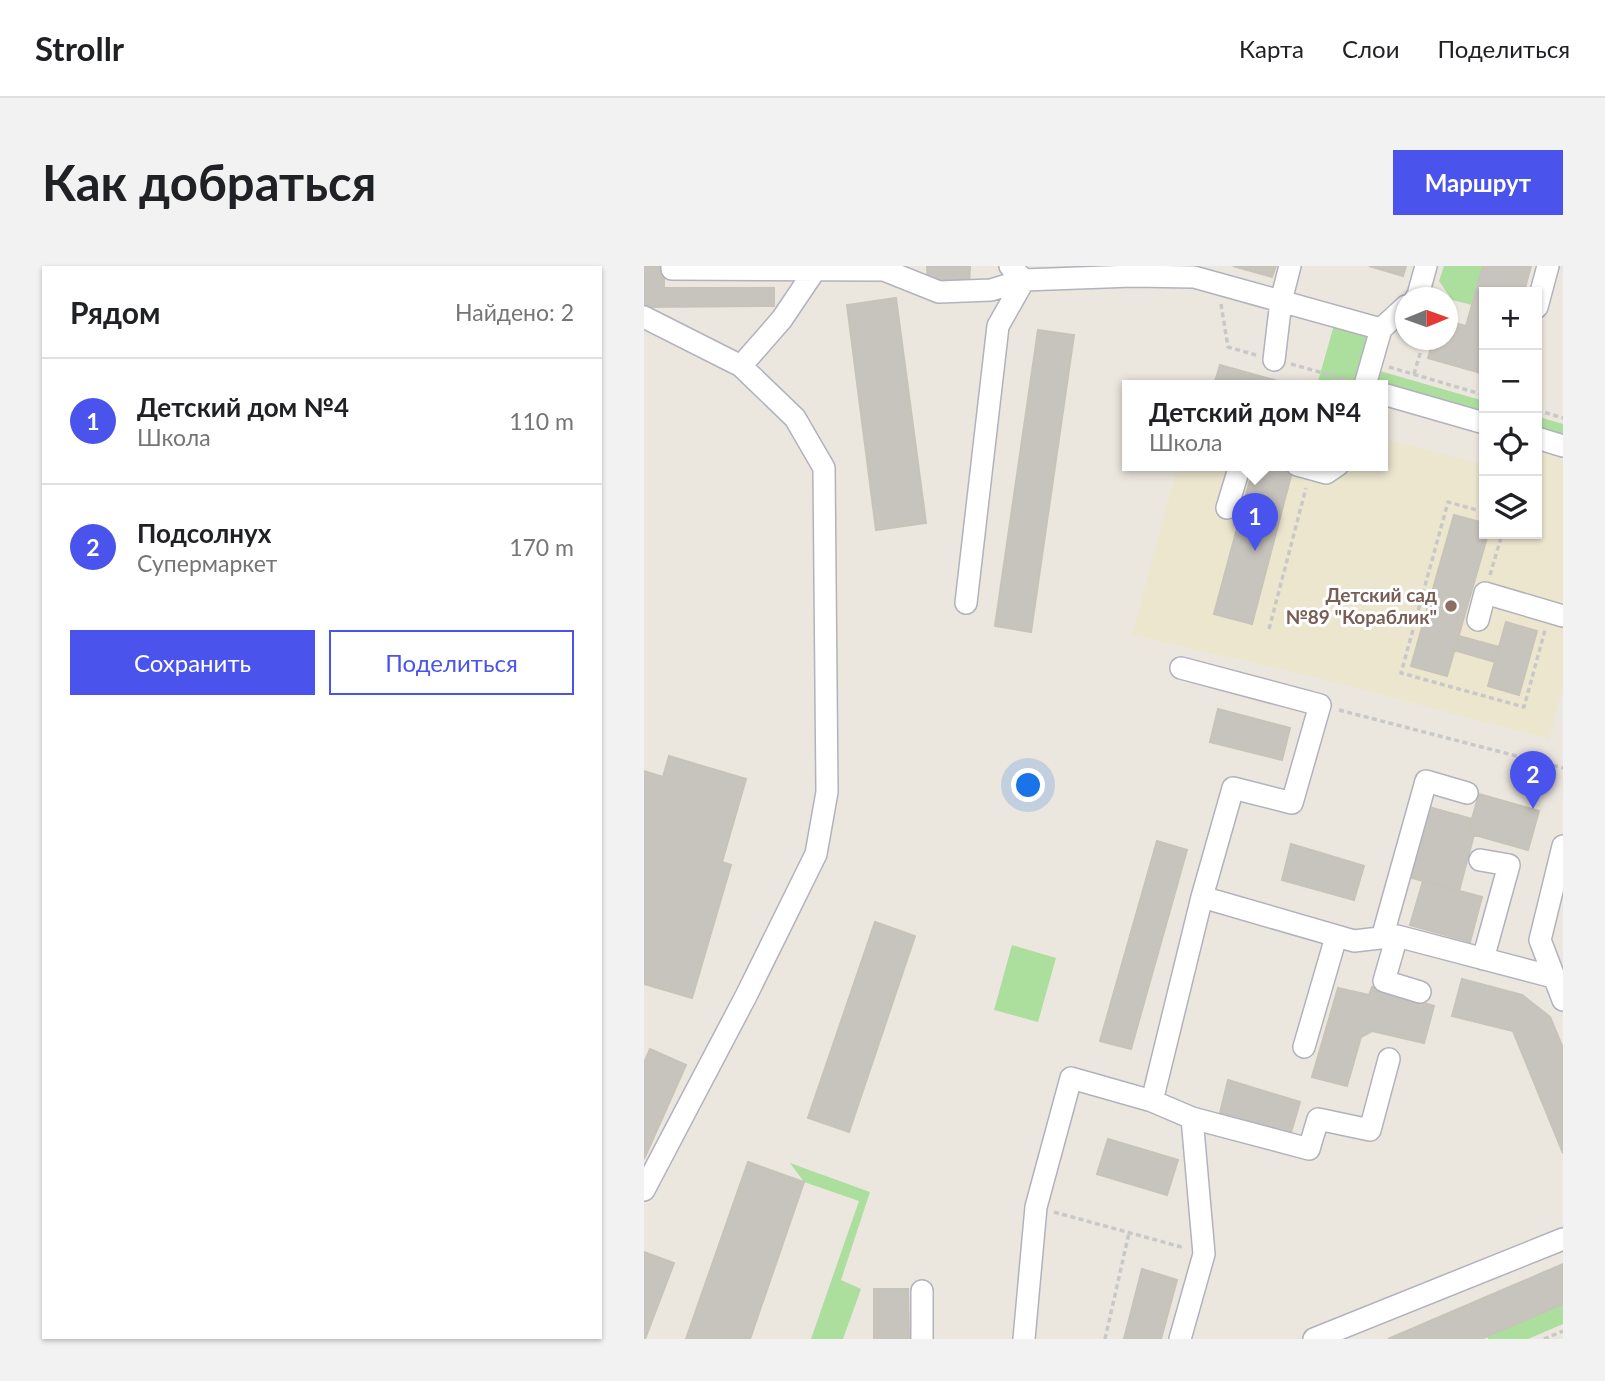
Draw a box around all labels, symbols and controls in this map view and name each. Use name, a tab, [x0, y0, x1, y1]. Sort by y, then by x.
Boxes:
text: Strollr	[35, 28, 124, 68]
text: Карта	[1239, 34, 1304, 63]
text: Слои	[1342, 34, 1399, 63]
text: Поделиться	[1437, 34, 1570, 63]
button: Маршрут	[1393, 150, 1563, 215]
text: Как добраться	[42, 153, 376, 211]
north arrow	[1395, 287, 1458, 350]
map controls	[1479, 287, 1542, 539]
button: +	[1479, 287, 1542, 350]
text: Рядом	[70, 294, 160, 330]
text: Найдено: 2	[455, 298, 574, 326]
button: −	[1479, 350, 1542, 413]
popup	[1122, 380, 1388, 471]
text: Детский дом №4	[137, 391, 349, 423]
text: Детский дом №4	[1149, 396, 1361, 428]
text: 1	[86, 407, 100, 435]
text: 110 m	[509, 407, 574, 435]
button: locate	[1479, 413, 1542, 476]
text: Школа	[137, 423, 211, 451]
text: Школа	[1149, 428, 1223, 456]
button: layers	[1479, 476, 1542, 539]
pin: 1	[1232, 493, 1278, 551]
text: Подсолнух	[137, 517, 271, 549]
text: 2	[86, 533, 100, 561]
text: 170 m	[509, 533, 574, 561]
text: Супермаркет	[137, 549, 277, 577]
place label: Детский сад №89 "Кораблик"	[1285, 583, 1437, 628]
marker: Детский сад №89 "Кораблик"	[1443, 598, 1459, 614]
button: Сохранить	[70, 630, 315, 695]
button: Поделиться	[329, 630, 574, 695]
pin: 2	[1510, 751, 1556, 809]
your location	[1011, 768, 1045, 802]

